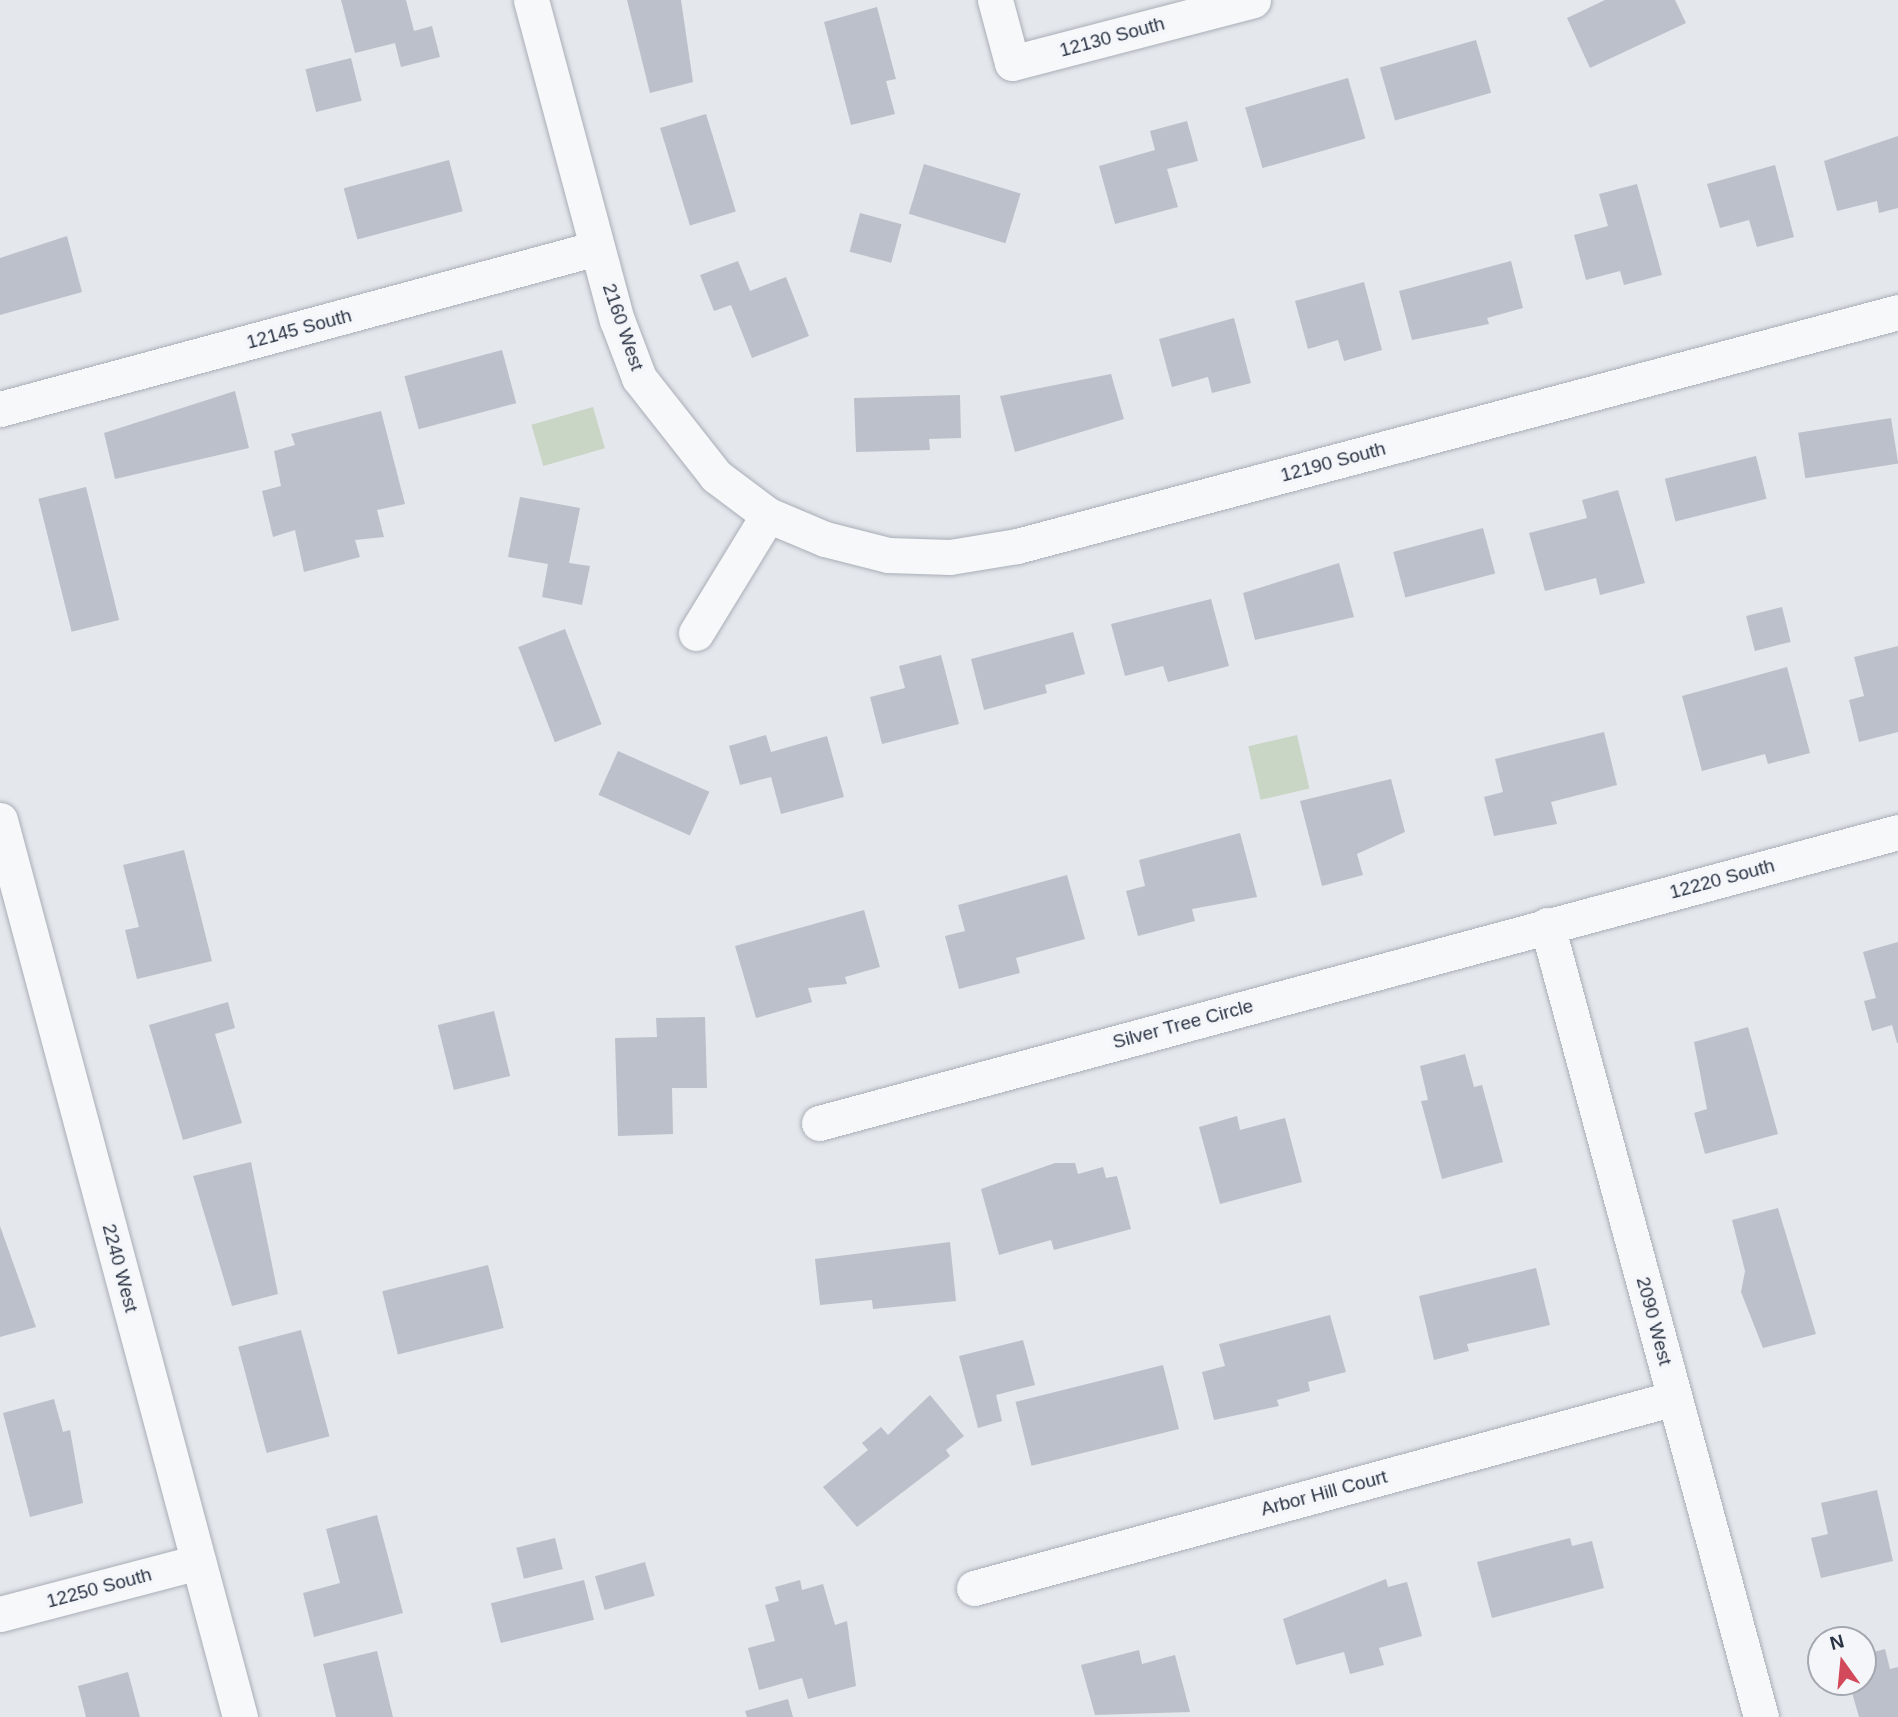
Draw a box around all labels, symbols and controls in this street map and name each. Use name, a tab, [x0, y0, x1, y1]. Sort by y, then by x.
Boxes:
street label: 12130 South	[1057, 12, 1167, 62]
street label: 2160 West	[597, 281, 649, 373]
street label: 12145 South	[244, 304, 354, 354]
street label: 12190 South	[1278, 437, 1388, 487]
street label: 12220 South	[1667, 854, 1777, 904]
street label: Silver Tree Circle	[1110, 994, 1256, 1054]
street label: 2240 West	[97, 1221, 143, 1315]
street label: 2090 West	[1631, 1274, 1677, 1368]
street label: Arbor Hill Court	[1258, 1465, 1390, 1521]
street label: 12250 South	[44, 1563, 154, 1613]
north arrow	[1807, 1626, 1877, 1696]
text: N	[1828, 1630, 1846, 1654]

